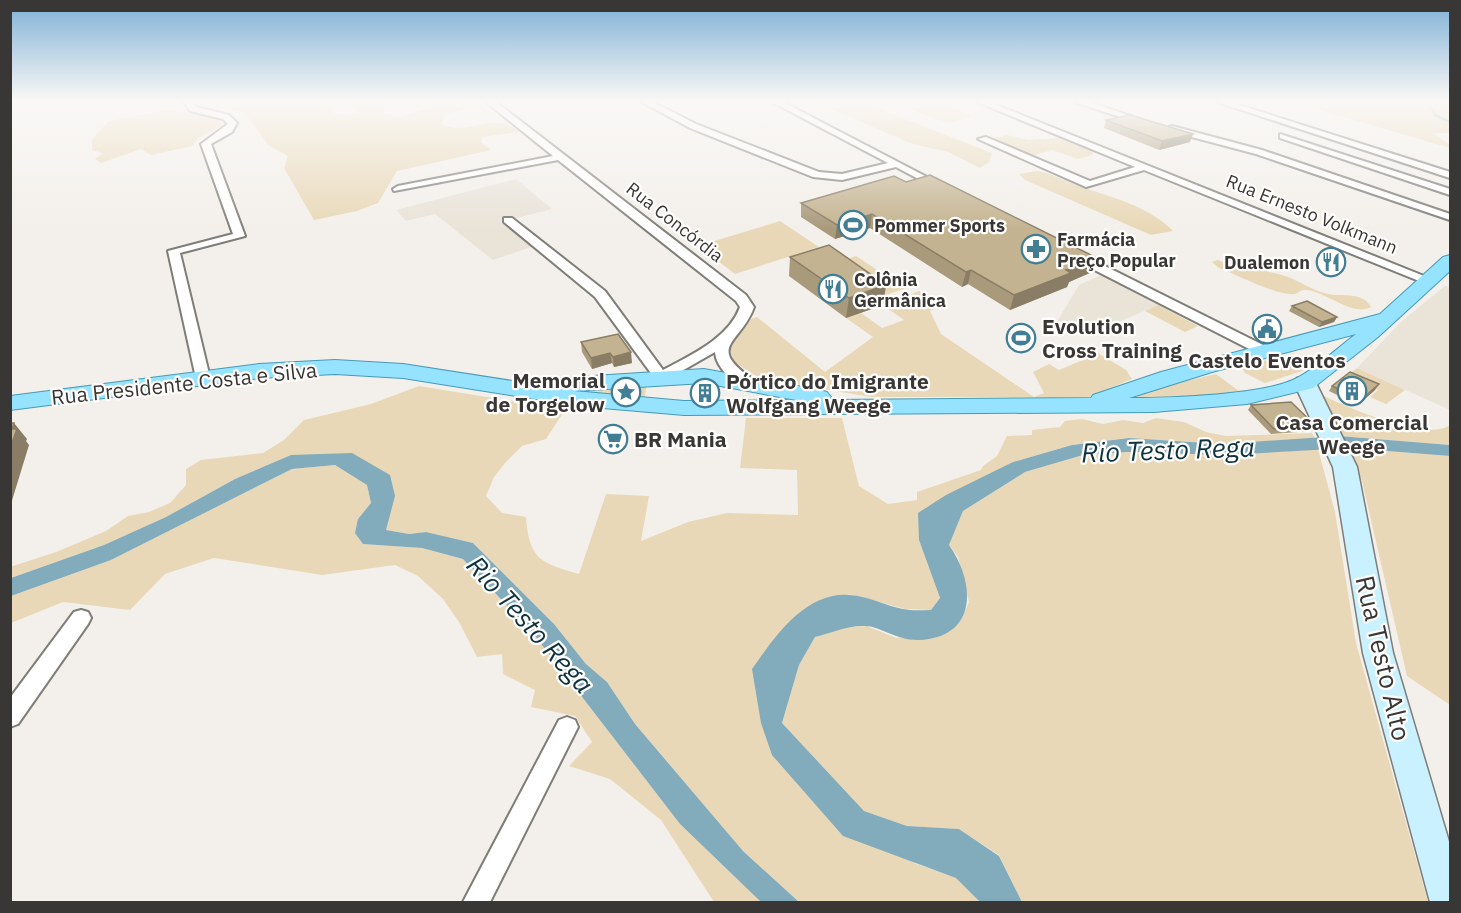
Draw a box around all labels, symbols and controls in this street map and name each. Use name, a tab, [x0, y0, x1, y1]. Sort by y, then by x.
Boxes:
street label: Rua Ernesto Volkmann	[1223, 169, 1401, 259]
street label: Rua Concórdia	[622, 177, 729, 267]
sports icon: Pommer Sports	[837, 209, 869, 241]
place label: Pommer Sports	[874, 214, 1005, 237]
place label: Farmácia Preço Popular	[1057, 228, 1176, 272]
pharmacy icon: Farmácia Preço Popular	[1020, 233, 1052, 265]
restaurant icon: Dualemon	[1315, 246, 1347, 278]
place label: Dualemon	[1224, 251, 1310, 274]
place label: Colônia Germânica	[854, 268, 946, 312]
restaurant icon: Colônia Germânica	[817, 273, 849, 305]
place label: Evolution Cross Training	[1042, 312, 1182, 364]
public building icon: Castelo Eventos	[1251, 313, 1283, 345]
sports icon: Evolution Cross Training	[1005, 322, 1037, 354]
place label: Castelo Eventos	[1188, 346, 1346, 374]
street label: Rua Presidente Costa e Silva	[50, 355, 318, 411]
place label: Memorial de Torgelow	[486, 366, 605, 418]
place label: Pórtico do Imigrante Wolfgang Weege	[726, 367, 929, 419]
building icon: Casa Comercial Weege	[1336, 375, 1368, 407]
place icon: Memorial de Torgelow	[610, 376, 642, 408]
building icon: Pórtico do Imigrante Wolfgang Weege	[689, 377, 721, 409]
place label: Casa Comercial Weege	[1276, 408, 1428, 460]
supermarket icon: BR Mania	[597, 423, 629, 455]
place label: BR Mania	[634, 425, 727, 453]
water label: Rio Testo Rega	[1081, 428, 1255, 470]
water label: Rio Testo Rega	[460, 548, 602, 700]
street label: Rua Testo Alto	[1349, 572, 1419, 744]

